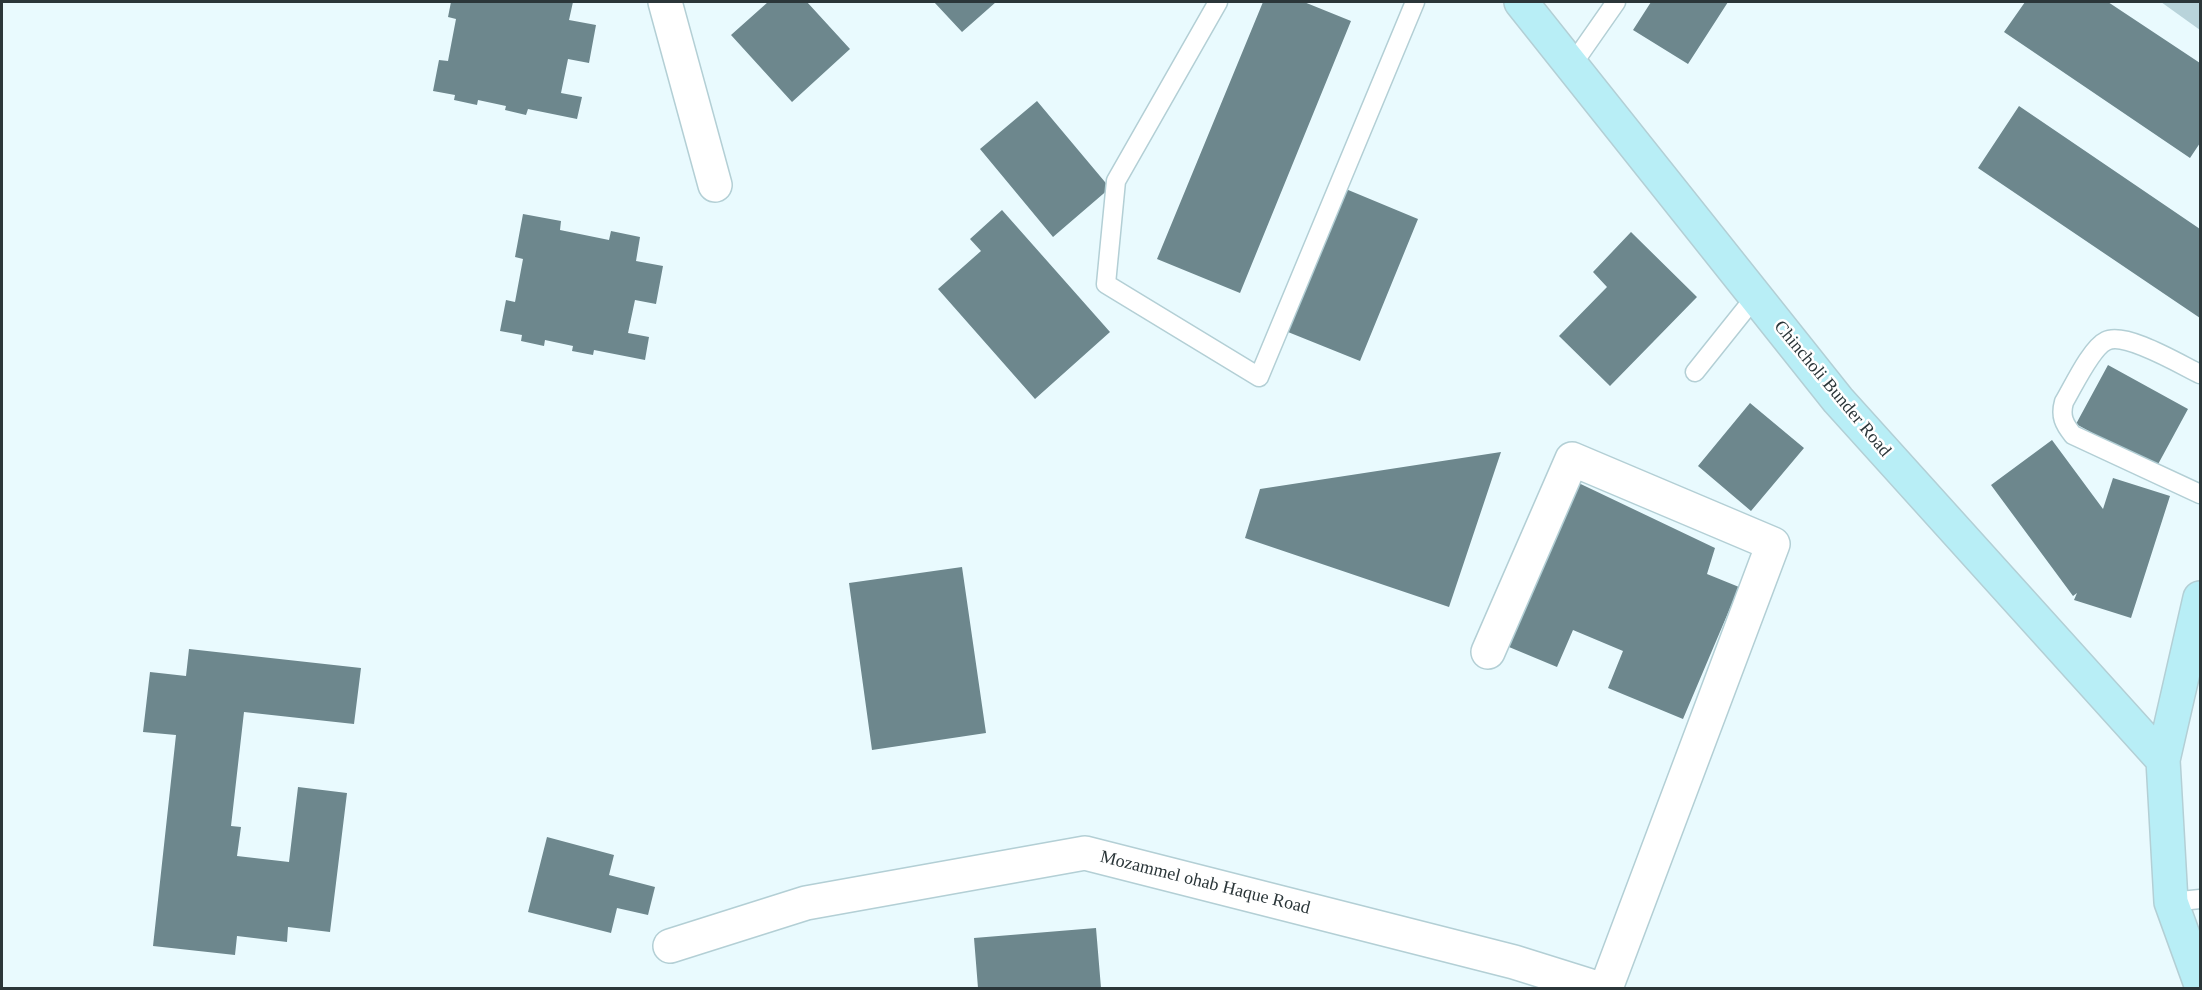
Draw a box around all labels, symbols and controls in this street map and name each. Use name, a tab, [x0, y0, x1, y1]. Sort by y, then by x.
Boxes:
street label: Chincholi Bunder Road	[1769, 317, 1895, 461]
street label: Mozammel ohab Haque Road	[1098, 846, 1312, 920]

